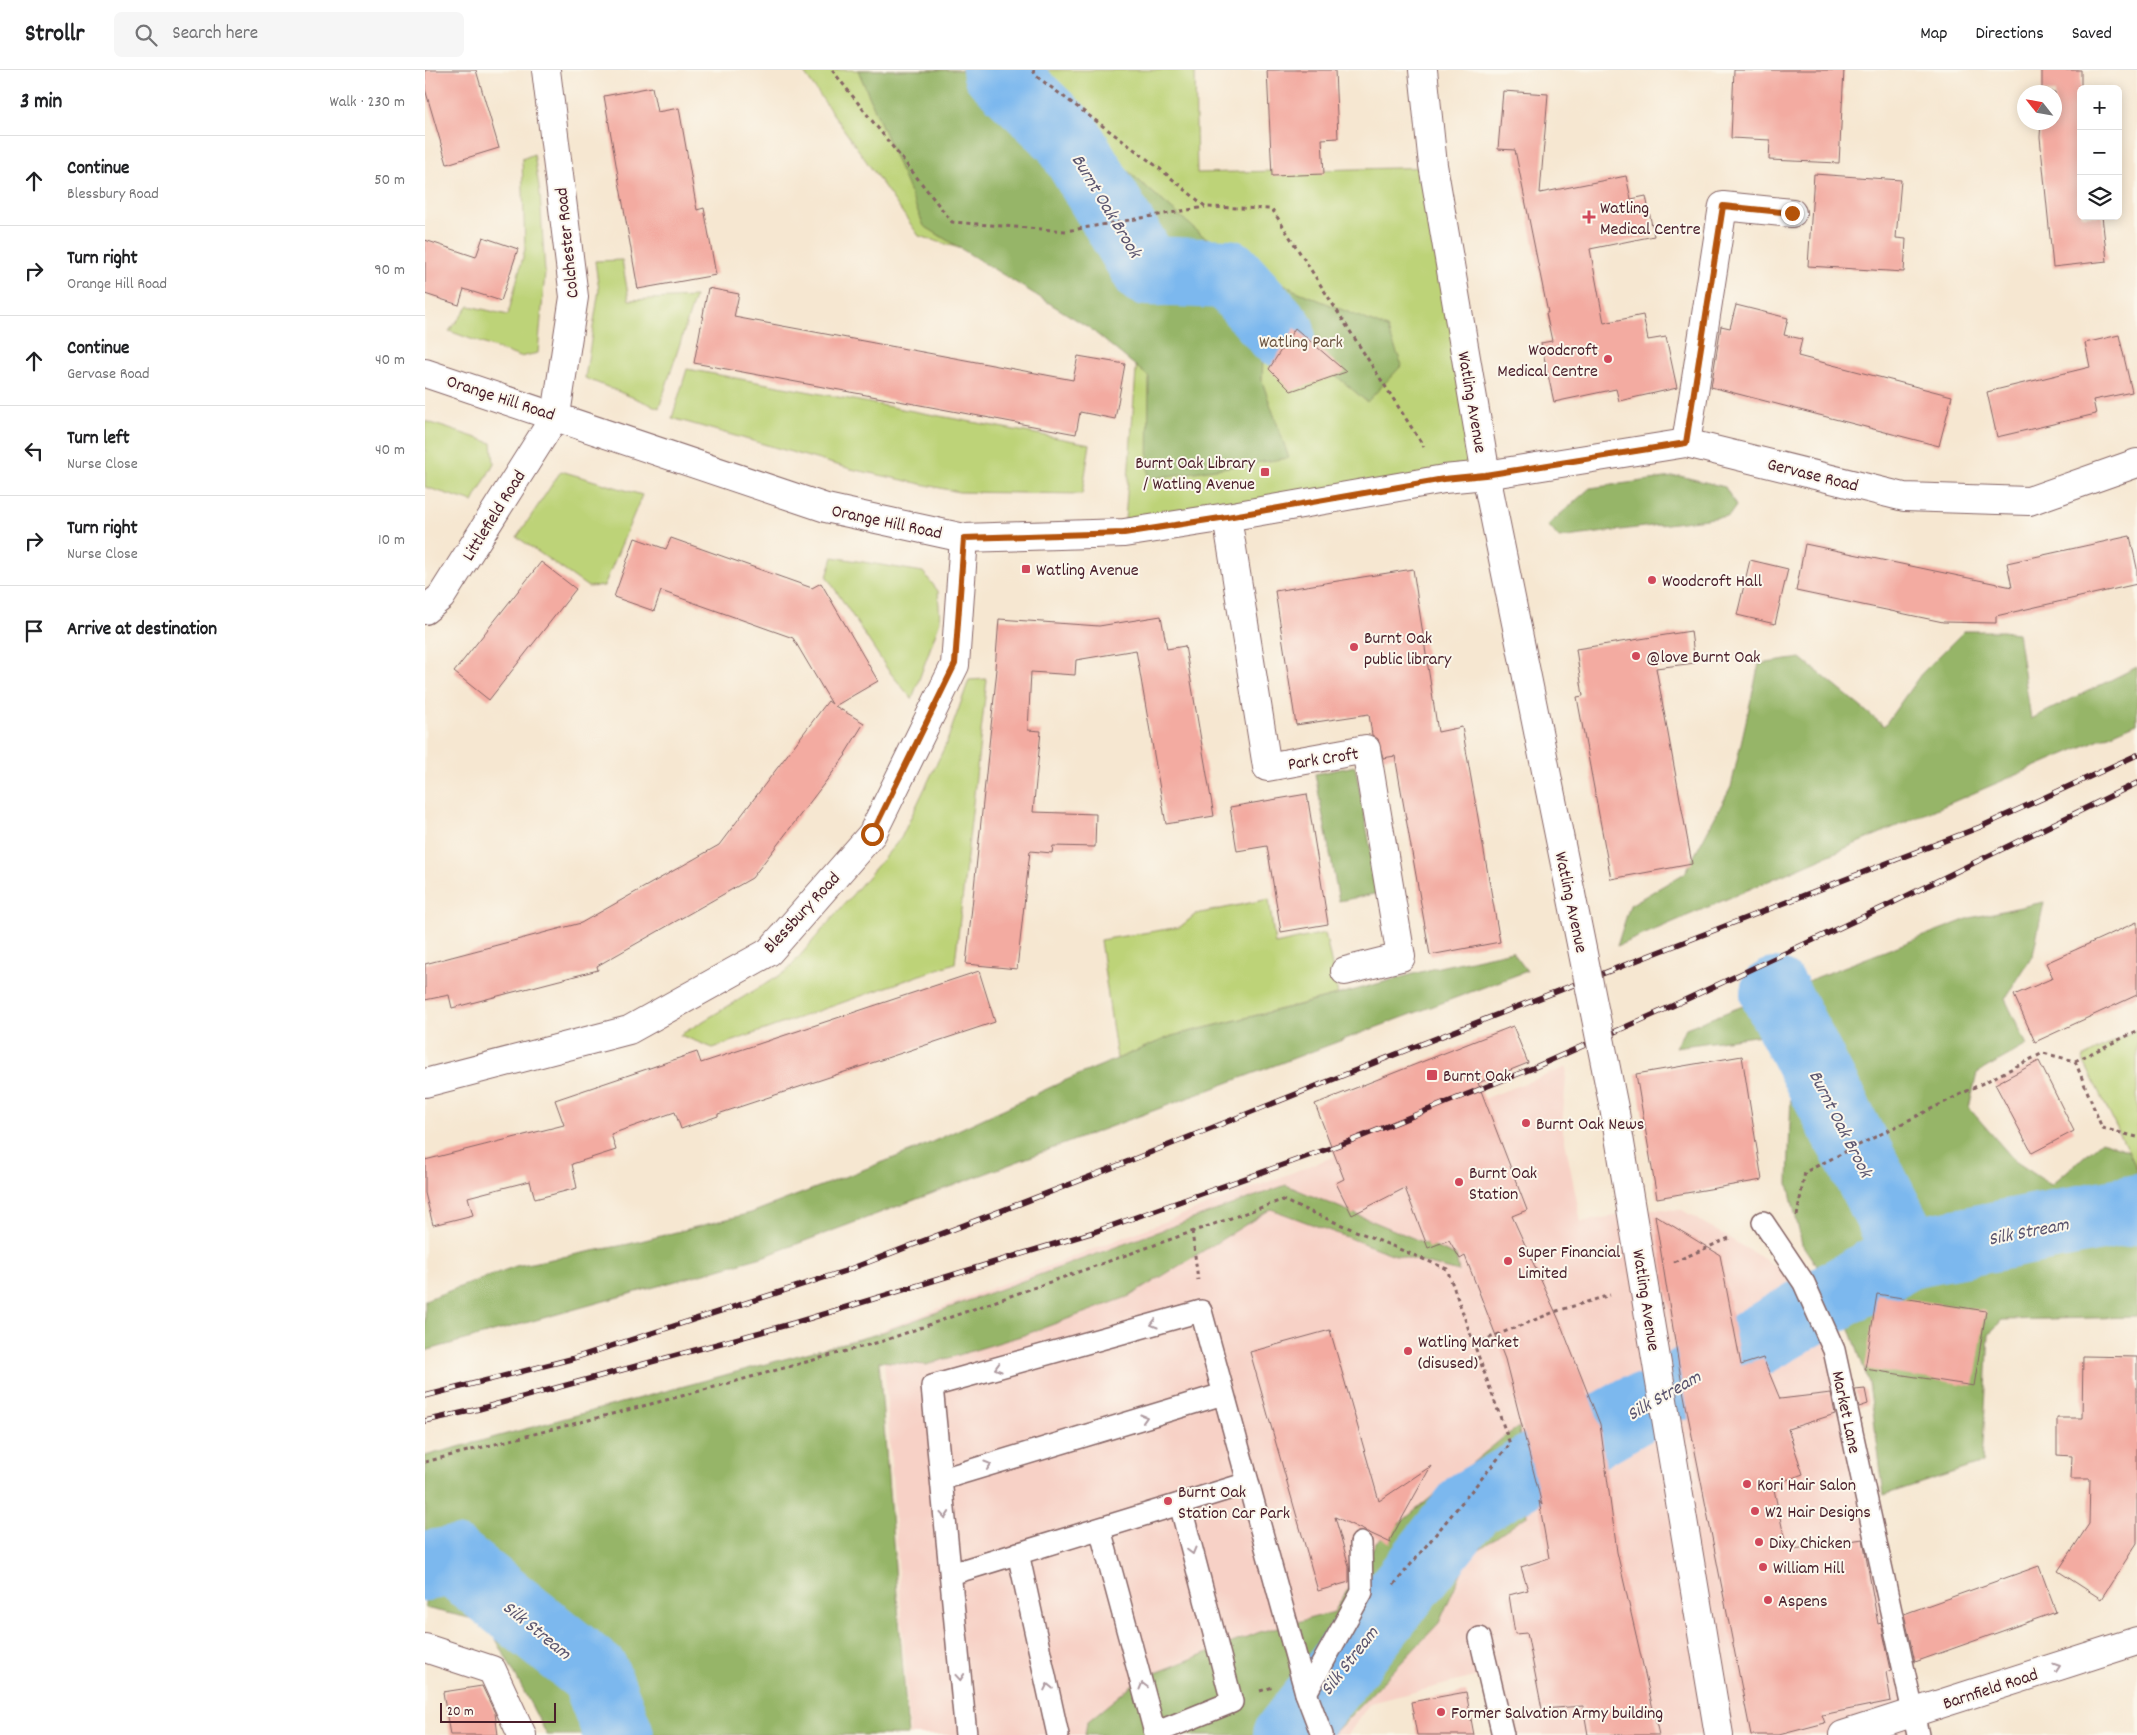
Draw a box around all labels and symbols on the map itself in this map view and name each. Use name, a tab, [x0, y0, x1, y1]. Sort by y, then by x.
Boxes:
north arrow	[2017, 85, 2062, 130]
water label: Burnt Oak Brook	[1063, 150, 1148, 266]
street label: Colchester Road	[550, 186, 587, 299]
place label: Watling Medical Centre	[1600, 197, 1701, 243]
route end	[1781, 202, 1804, 225]
marker: Watling Medical Centre	[1582, 210, 1596, 224]
park label: Watling Park	[1259, 331, 1343, 356]
place label: Woodcroft Medical Centre	[1497, 339, 1598, 385]
street label: Watling Avenue	[1449, 350, 1492, 455]
marker: Woodcroft Medical Centre	[1602, 353, 1614, 365]
street label: Orange Hill Road	[443, 370, 558, 429]
place label: Burnt Oak Library / Watling Avenue	[1135, 452, 1256, 498]
street label: Gervase Road	[1764, 453, 1861, 500]
street label: Littlefield Road	[457, 466, 533, 567]
marker: Burnt Oak Library / Watling Avenue	[1259, 466, 1271, 478]
street label: Orange Hill Road	[829, 500, 944, 547]
place label: Watling Avenue	[1036, 559, 1139, 584]
marker: Watling Avenue	[1020, 563, 1032, 575]
place label: Woodcroft Hall	[1662, 570, 1763, 595]
marker: Woodcroft Hall	[1646, 574, 1658, 586]
place label: Burnt Oak public library	[1364, 627, 1452, 673]
marker: Burnt Oak public library	[1348, 641, 1360, 653]
place label: @love Burnt Oak	[1646, 646, 1760, 671]
marker: @love Burnt Oak	[1630, 650, 1642, 662]
street label: Park Croft	[1286, 742, 1361, 778]
route start	[861, 823, 884, 846]
street label: Watling Avenue	[1547, 850, 1592, 955]
street label: Blessbury Road	[758, 867, 847, 960]
place label: Burnt Oak	[1443, 1065, 1511, 1090]
water label: Burnt Oak Brook	[1800, 1066, 1878, 1185]
marker: Burnt Oak	[1425, 1068, 1439, 1082]
place label: Burnt Oak News	[1536, 1113, 1644, 1138]
marker: Burnt Oak News	[1520, 1117, 1532, 1129]
place label: Burnt Oak Station	[1469, 1162, 1537, 1208]
marker: Burnt Oak Station	[1453, 1176, 1465, 1188]
water label: Silk Stream	[1986, 1212, 2072, 1254]
place label: Super Financial Limited	[1518, 1241, 1621, 1287]
street label: Watling Avenue	[1624, 1248, 1665, 1353]
marker: Super Financial Limited	[1502, 1255, 1514, 1267]
one-way arrow	[1150, 1318, 1159, 1329]
place label: Watling Market (disused)	[1418, 1331, 1519, 1377]
marker: Watling Market (disused)	[1402, 1345, 1414, 1357]
one-way arrow	[994, 1362, 1002, 1373]
water label: Silk Stream	[1623, 1365, 1708, 1429]
street label: Market Lane	[1824, 1369, 1866, 1456]
one-way arrow	[1139, 1413, 1147, 1423]
one-way arrow	[984, 1460, 992, 1470]
place label: Kori Hair Salon	[1757, 1474, 1856, 1499]
marker: Kori Hair Salon	[1741, 1478, 1753, 1490]
place label: Burnt Oak Station Car Park	[1178, 1481, 1290, 1527]
marker: Burnt Oak Station Car Park	[1162, 1495, 1174, 1507]
place label: W2 Hair Designs	[1765, 1501, 1871, 1526]
marker: W2 Hair Designs	[1749, 1505, 1761, 1517]
one-way arrow	[939, 1511, 950, 1519]
place label: Dixy Chicken	[1769, 1532, 1851, 1557]
marker: Dixy Chicken	[1753, 1536, 1765, 1548]
one-way arrow	[1187, 1547, 1197, 1555]
place label: William Hill	[1773, 1557, 1845, 1582]
marker: William Hill	[1757, 1561, 1769, 1573]
place label: Aspens	[1778, 1590, 1828, 1615]
marker: Aspens	[1762, 1594, 1774, 1606]
water label: Silk Stream	[496, 1596, 577, 1668]
water label: Silk Stream	[1315, 1621, 1387, 1702]
street label: Barnfield Road	[1940, 1663, 2042, 1718]
one-way arrow	[2052, 1663, 2060, 1673]
one-way arrow	[955, 1673, 966, 1681]
one-way arrow	[1043, 1683, 1053, 1692]
one-way arrow	[1138, 1683, 1148, 1691]
scale bar	[440, 1700, 556, 1723]
place label: Former Salvation Army building	[1451, 1702, 1663, 1727]
marker: Former Salvation Army building	[1435, 1706, 1447, 1718]

